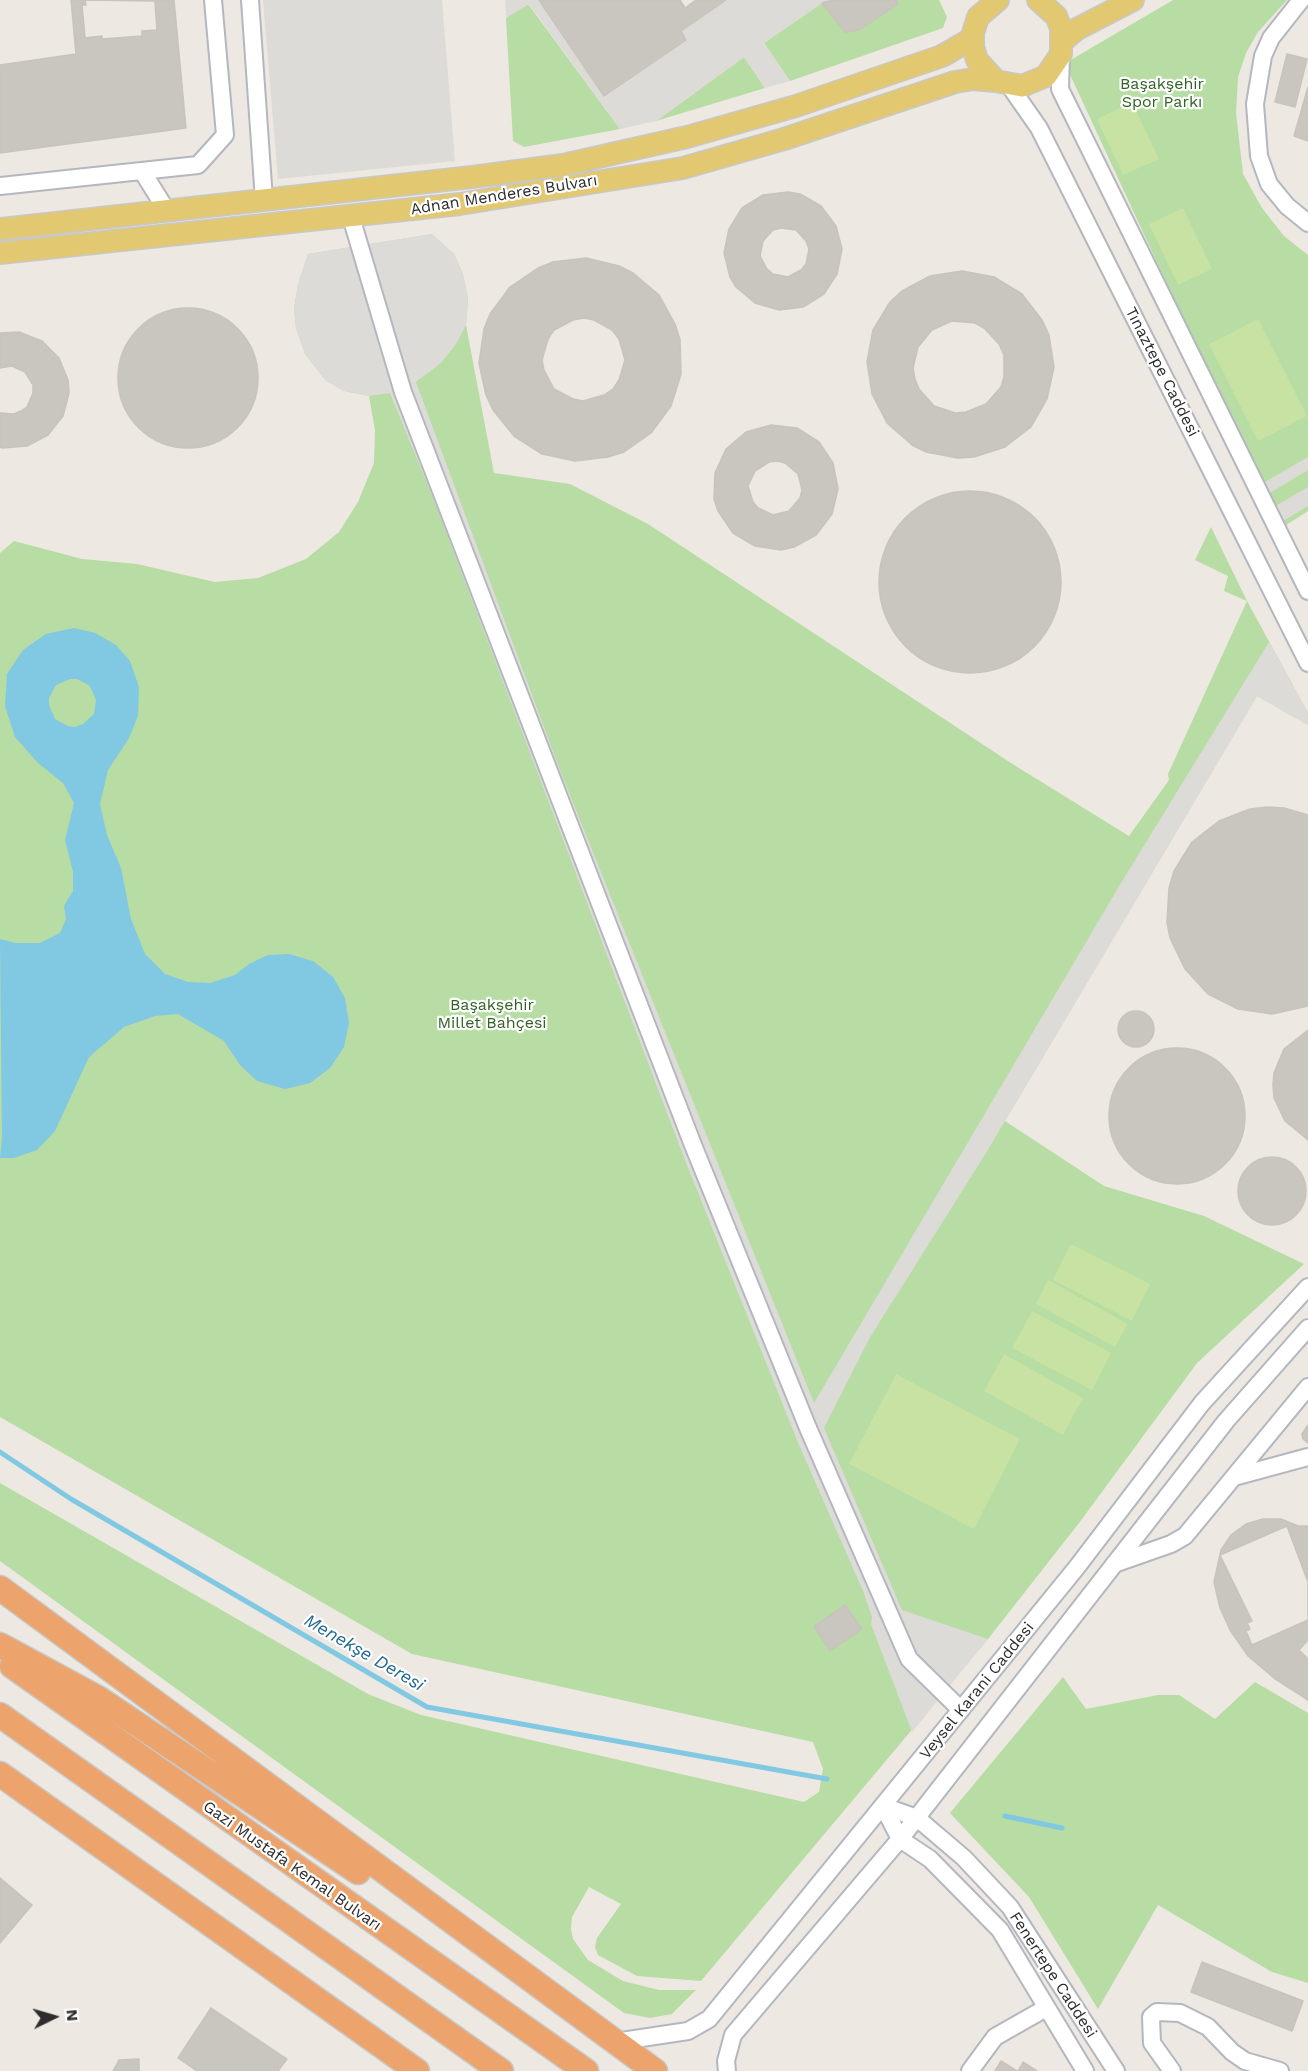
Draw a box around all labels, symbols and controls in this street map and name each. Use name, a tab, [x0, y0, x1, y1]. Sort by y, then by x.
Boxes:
park label: Başakşehir Spor Parkı	[1120, 74, 1204, 112]
street label: Adnan Menderes Bulvarı	[409, 171, 599, 219]
street label: Tınaztepe Caddesi	[1121, 304, 1203, 440]
park label: Başakşehir Millet Bahçesi	[437, 995, 547, 1033]
water label: Menekşe Deresi	[300, 1610, 428, 1696]
street label: Veysel Karani Caddesi	[916, 1619, 1038, 1763]
street label: Gazi Mustafa Kemal Bulvarı	[199, 1797, 385, 1935]
street label: Fenertepe Caddesi	[1005, 1909, 1101, 2041]
north arrow	[24, 1987, 84, 2047]
text: N	[62, 2009, 82, 2022]

